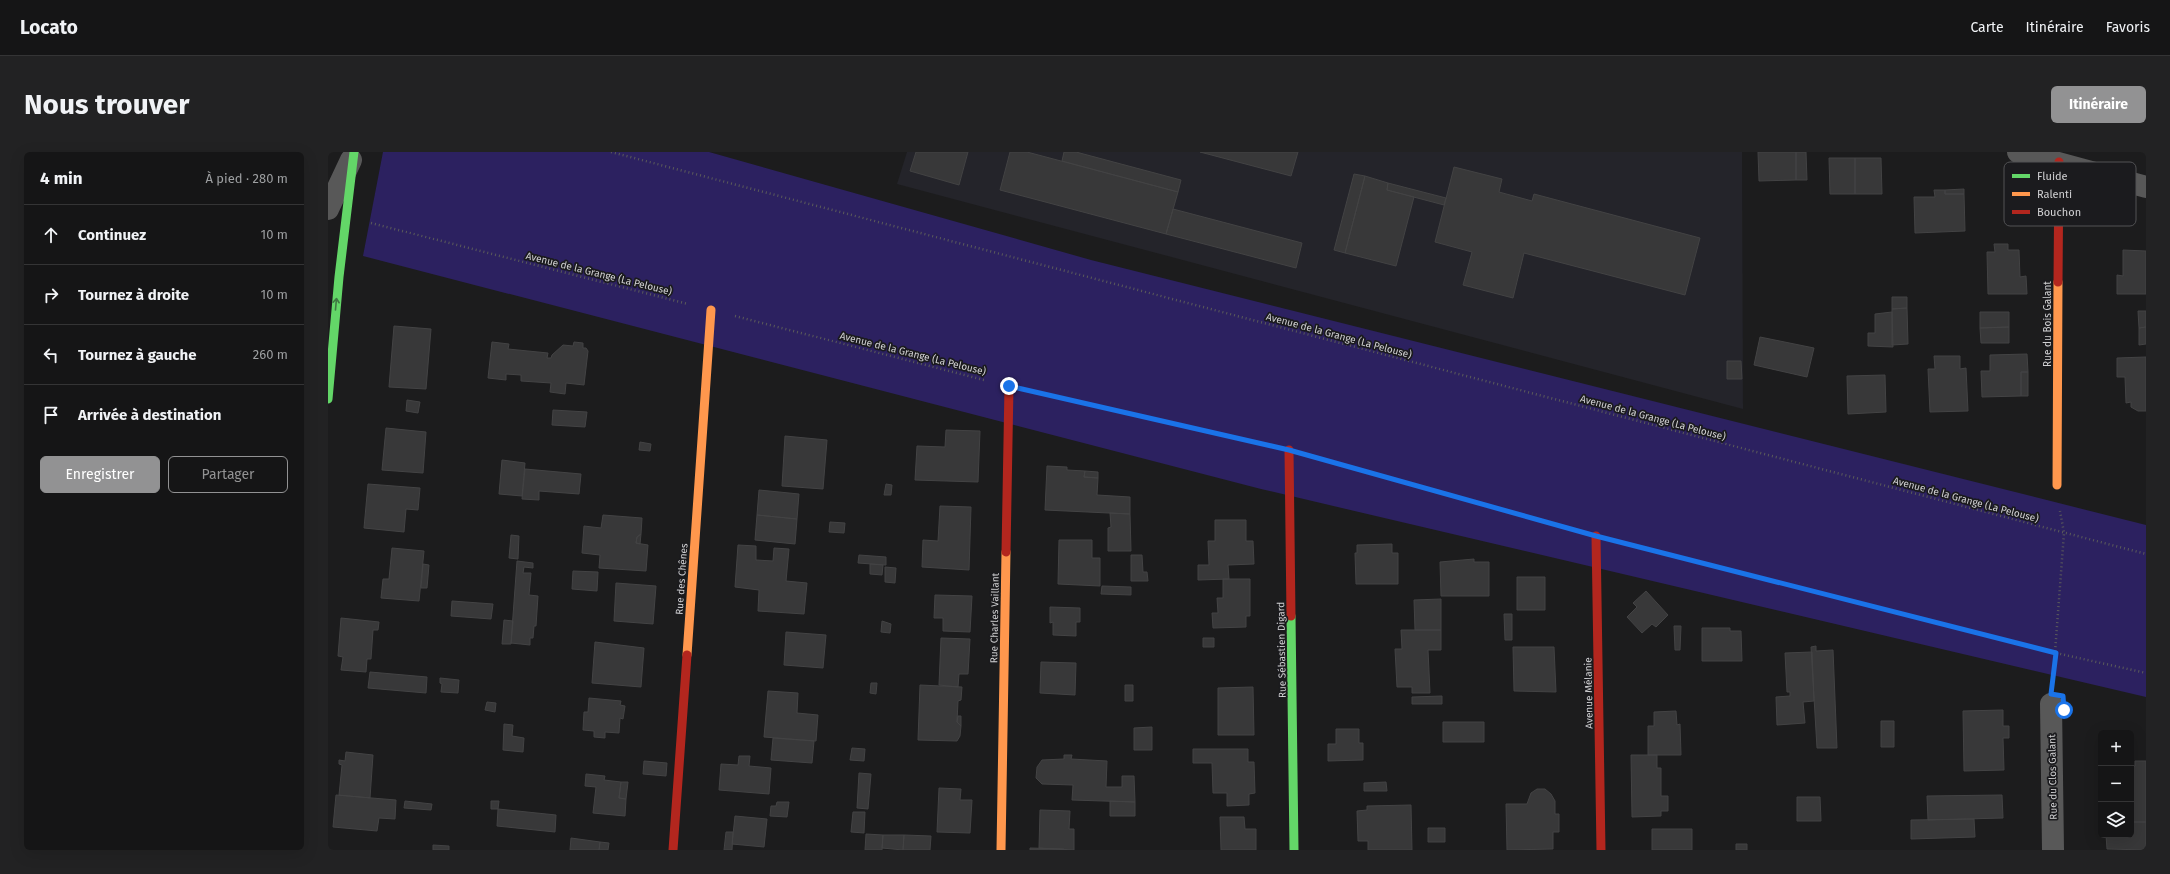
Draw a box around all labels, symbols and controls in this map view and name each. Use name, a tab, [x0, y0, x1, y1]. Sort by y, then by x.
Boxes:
text: Locato	[20, 16, 78, 39]
text: Carte	[1970, 19, 2004, 36]
text: Itinéraire	[2026, 19, 2084, 36]
text: Favoris	[2106, 19, 2150, 36]
button: Itinéraire	[2051, 86, 2146, 123]
text: Nous trouver	[24, 88, 189, 121]
legend	[2004, 162, 2136, 226]
text: 4 min	[40, 168, 83, 189]
text: Fluide	[2037, 170, 2068, 183]
text: À pied · 280 m	[205, 171, 288, 186]
text: Ralenti	[2037, 188, 2072, 201]
text: Bouchon	[2037, 206, 2081, 219]
icon: ahead	[40, 224, 62, 246]
text: Continuez	[78, 226, 146, 244]
text: 10 m	[261, 227, 288, 242]
street label: Avenue de la Grange (La Pelouse)	[524, 249, 673, 298]
street label: Rue du Bois Galant	[2042, 281, 2054, 367]
icon: right	[40, 284, 62, 306]
text: Tournez à droite	[78, 286, 189, 304]
text: 10 m	[261, 287, 288, 302]
one-way arrow	[333, 298, 340, 311]
street label: Avenue de la Grange (La Pelouse)	[1265, 310, 1413, 361]
street label: Avenue de la Grange (La Pelouse)	[838, 329, 987, 378]
icon: left	[40, 344, 62, 366]
text: Tournez à gauche	[78, 346, 197, 364]
text: 260 m	[253, 347, 288, 362]
route end	[1000, 377, 1018, 395]
street label: Avenue de la Grange (La Pelouse)	[1579, 392, 1727, 443]
icon: arrive	[40, 404, 62, 426]
text: Arrivée à destination	[78, 406, 221, 424]
button: Enregistrer	[40, 456, 160, 493]
button: Partager	[168, 456, 288, 493]
street label: Avenue de la Grange (La Pelouse)	[1892, 474, 2040, 525]
street label: Rue des Chênes	[674, 543, 690, 615]
street label: Rue Charles Vaillant	[988, 572, 1002, 663]
street label: Rue Sébastien Digard	[1275, 602, 1289, 698]
street label: Avenue Mélanie	[1582, 657, 1596, 729]
route start	[2055, 701, 2073, 719]
map controls	[2098, 730, 2134, 838]
button: +	[2098, 730, 2134, 766]
street label: Rue du Clos Galant	[2046, 734, 2060, 820]
button: −	[2098, 766, 2134, 802]
button: layers	[2098, 802, 2134, 838]

